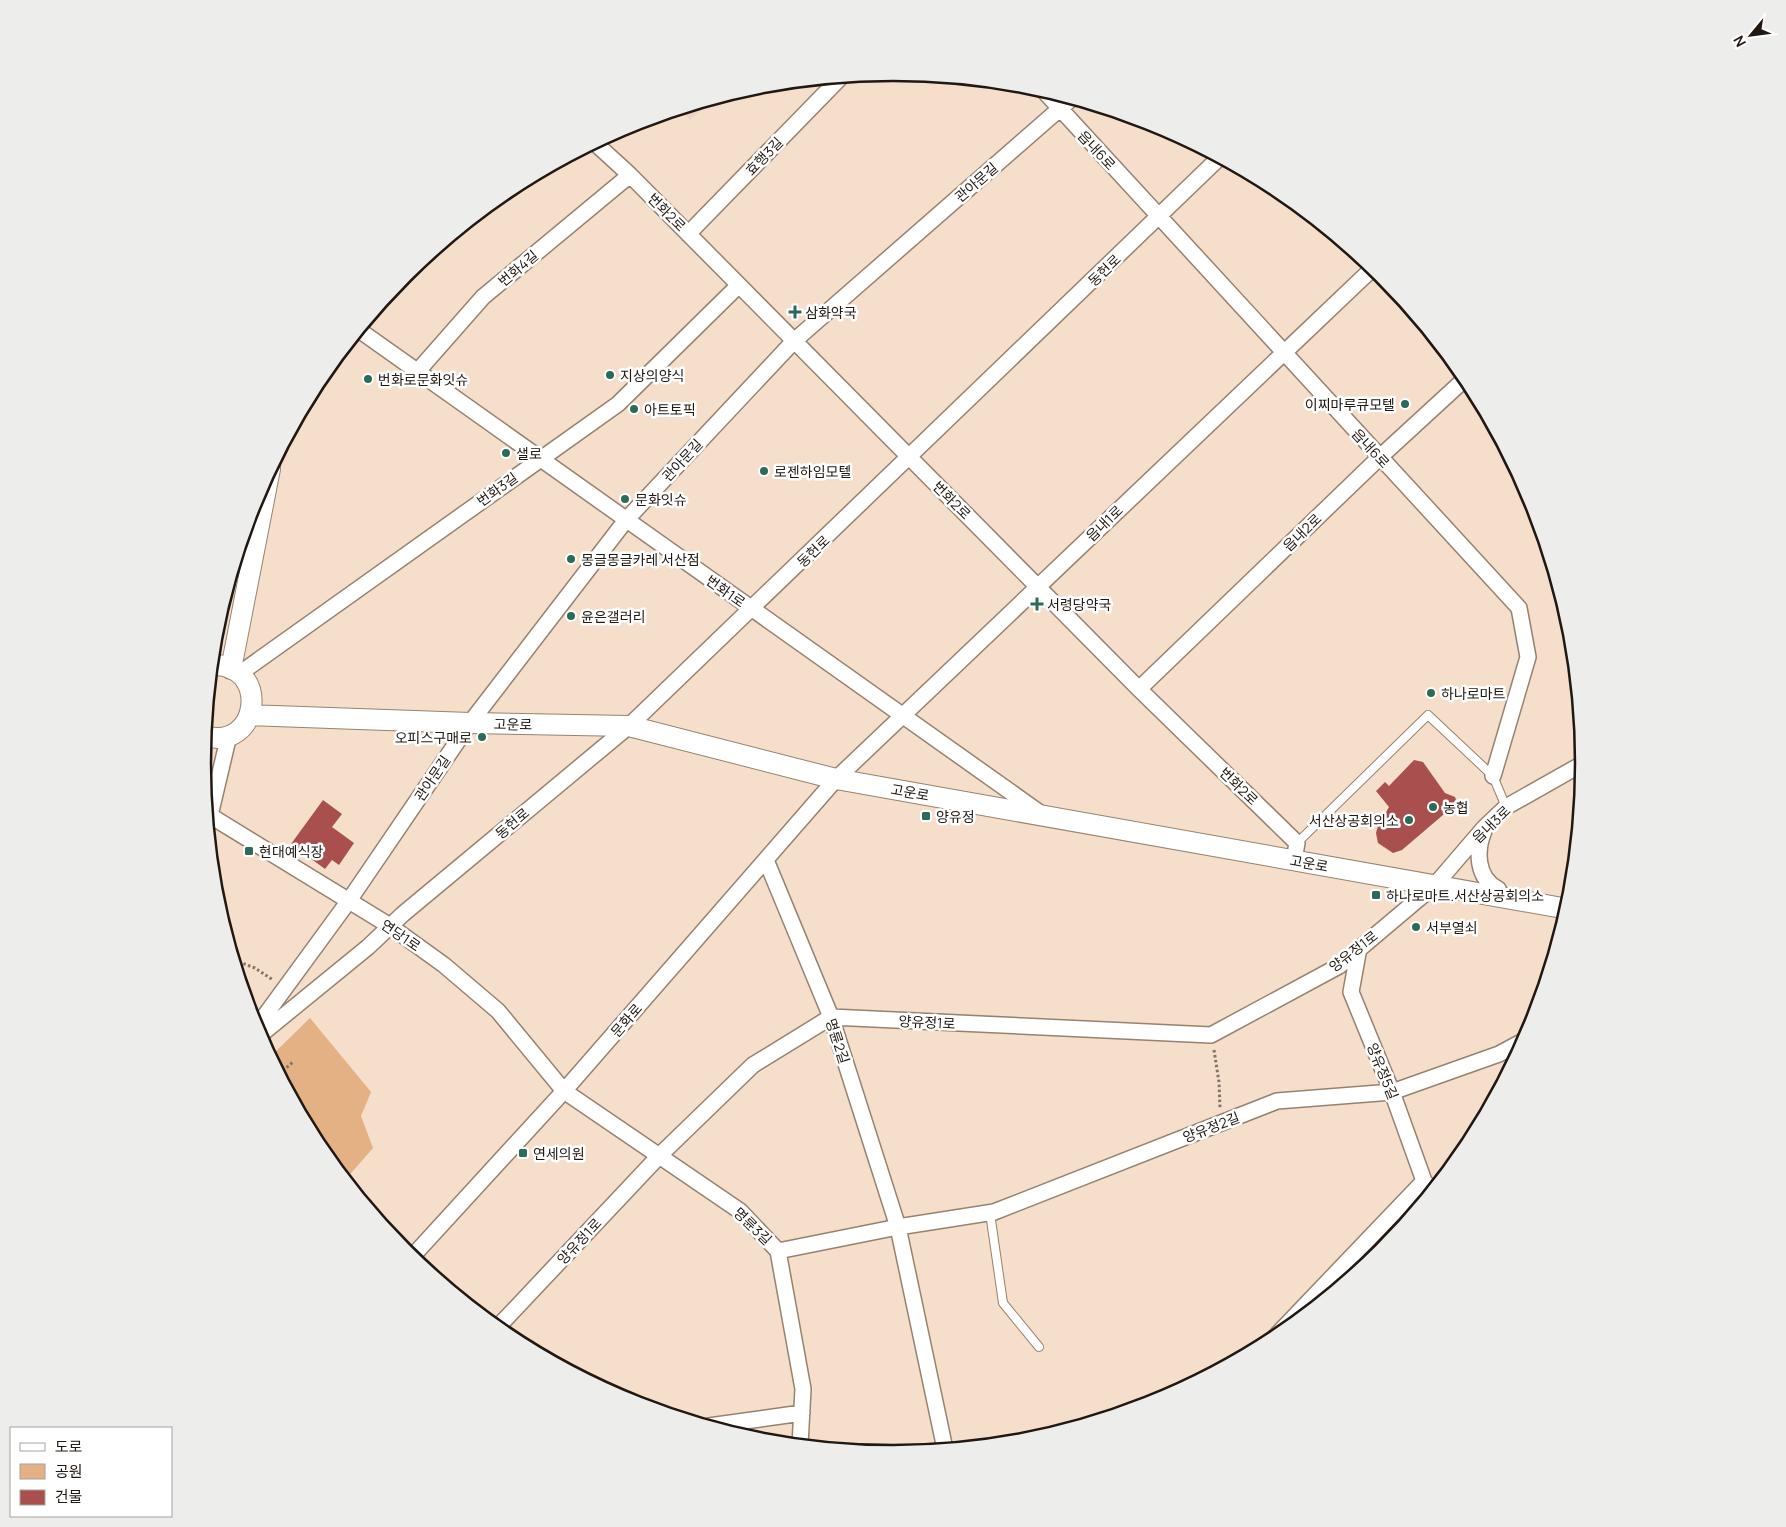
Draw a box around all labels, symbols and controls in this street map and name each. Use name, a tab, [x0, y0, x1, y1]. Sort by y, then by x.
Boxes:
north arrow	[1726, 10, 1776, 60]
text: N	[1728, 33, 1750, 51]
street label: 읍내6로	[1074, 126, 1120, 174]
street label: 효행3길	[741, 133, 787, 179]
street label: 관아문길	[950, 158, 1002, 206]
street label: 번화2로	[644, 189, 690, 235]
street label: 번화4길	[494, 246, 542, 290]
street label: 동헌로	[1084, 250, 1125, 290]
place label: 삼화약국	[805, 303, 857, 322]
marker: 삼화약국	[789, 306, 801, 318]
place label: 지상의양식	[620, 366, 684, 385]
marker: 지상의양식	[604, 369, 616, 381]
place label: 번화로문화잇슈	[378, 370, 468, 389]
marker: 번화로문화잇슈	[362, 373, 374, 385]
place label: 이찌마루큐모텔	[1305, 395, 1395, 414]
marker: 이찌마루큐모텔	[1399, 398, 1411, 410]
place label: 아트토픽	[644, 400, 696, 419]
marker: 아트토픽	[628, 403, 640, 415]
street label: 읍내6로	[1348, 424, 1394, 472]
street label: 관아문길	[657, 435, 707, 485]
place label: 샐로	[516, 444, 542, 463]
marker: 샐로	[500, 447, 512, 459]
place label: 로젠하임모텔	[774, 462, 851, 481]
marker: 로젠하임모텔	[758, 465, 770, 477]
street label: 번화3길	[473, 468, 521, 510]
street label: 번화2로	[929, 477, 975, 523]
place label: 문화잇슈	[635, 490, 687, 509]
marker: 문화잇슈	[619, 493, 631, 505]
street label: 읍내1로	[1082, 501, 1127, 545]
street label: 읍내2로	[1279, 509, 1325, 555]
street label: 동헌로	[793, 531, 834, 571]
place label: 몽글몽글카레 서산점	[581, 550, 700, 569]
marker: 몽글몽글카레 서산점	[565, 553, 577, 565]
street label: 번화1로	[702, 571, 750, 611]
place label: 서령당약국	[1047, 595, 1112, 614]
marker: 서령당약국	[1031, 598, 1043, 610]
place label: 윤은갤러리	[581, 607, 645, 626]
marker: 윤은갤러리	[565, 610, 577, 622]
place label: 하나로마트	[1441, 684, 1506, 703]
marker: 하나로마트	[1425, 687, 1437, 699]
street label: 고운로	[494, 714, 533, 734]
place label: 오피스구매로	[395, 728, 472, 747]
marker: 오피스구매로	[476, 731, 488, 743]
street label: 관아문길	[410, 751, 454, 805]
street label: 번화2로	[1216, 763, 1262, 809]
street label: 고운로	[889, 779, 931, 805]
place label: 농협	[1443, 798, 1469, 817]
marker: 농협	[1427, 801, 1439, 813]
street label: 읍내3로	[1468, 801, 1514, 847]
street label: 동헌로	[491, 803, 533, 843]
place label: 양유정	[936, 807, 975, 826]
marker: 양유정	[920, 810, 932, 822]
place label: 서산상공회의소	[1309, 811, 1399, 830]
marker: 서산상공회의소	[1403, 814, 1415, 826]
place label: 현대예식장	[259, 842, 324, 861]
marker: 현대예식장	[243, 845, 255, 857]
street label: 고운로	[1288, 850, 1330, 876]
place label: 하나로마트.서산상공회의소	[1386, 886, 1544, 905]
marker: 하나로마트.서산상공회의소	[1370, 889, 1382, 901]
street label: 연당1로	[377, 915, 425, 955]
place label: 서부열쇠	[1426, 918, 1478, 937]
marker: 서부열쇠	[1410, 921, 1422, 933]
street label: 양유정1로	[1325, 926, 1381, 976]
street label: 문화로	[606, 999, 646, 1041]
street label: 양유정1로	[898, 1011, 956, 1033]
street label: 명륜2길	[822, 1016, 854, 1066]
street label: 양유정5길	[1363, 1040, 1403, 1102]
street label: 양유정2길	[1180, 1107, 1242, 1147]
place label: 연세의원	[533, 1144, 585, 1163]
marker: 연세의원	[517, 1147, 529, 1159]
street label: 명륜3길	[730, 1203, 776, 1249]
street label: 양유정1로	[553, 1214, 605, 1268]
legend	[10, 1427, 172, 1517]
text: 도로	[55, 1436, 83, 1457]
text: 공원	[55, 1461, 83, 1482]
text: 건물	[55, 1486, 83, 1507]

